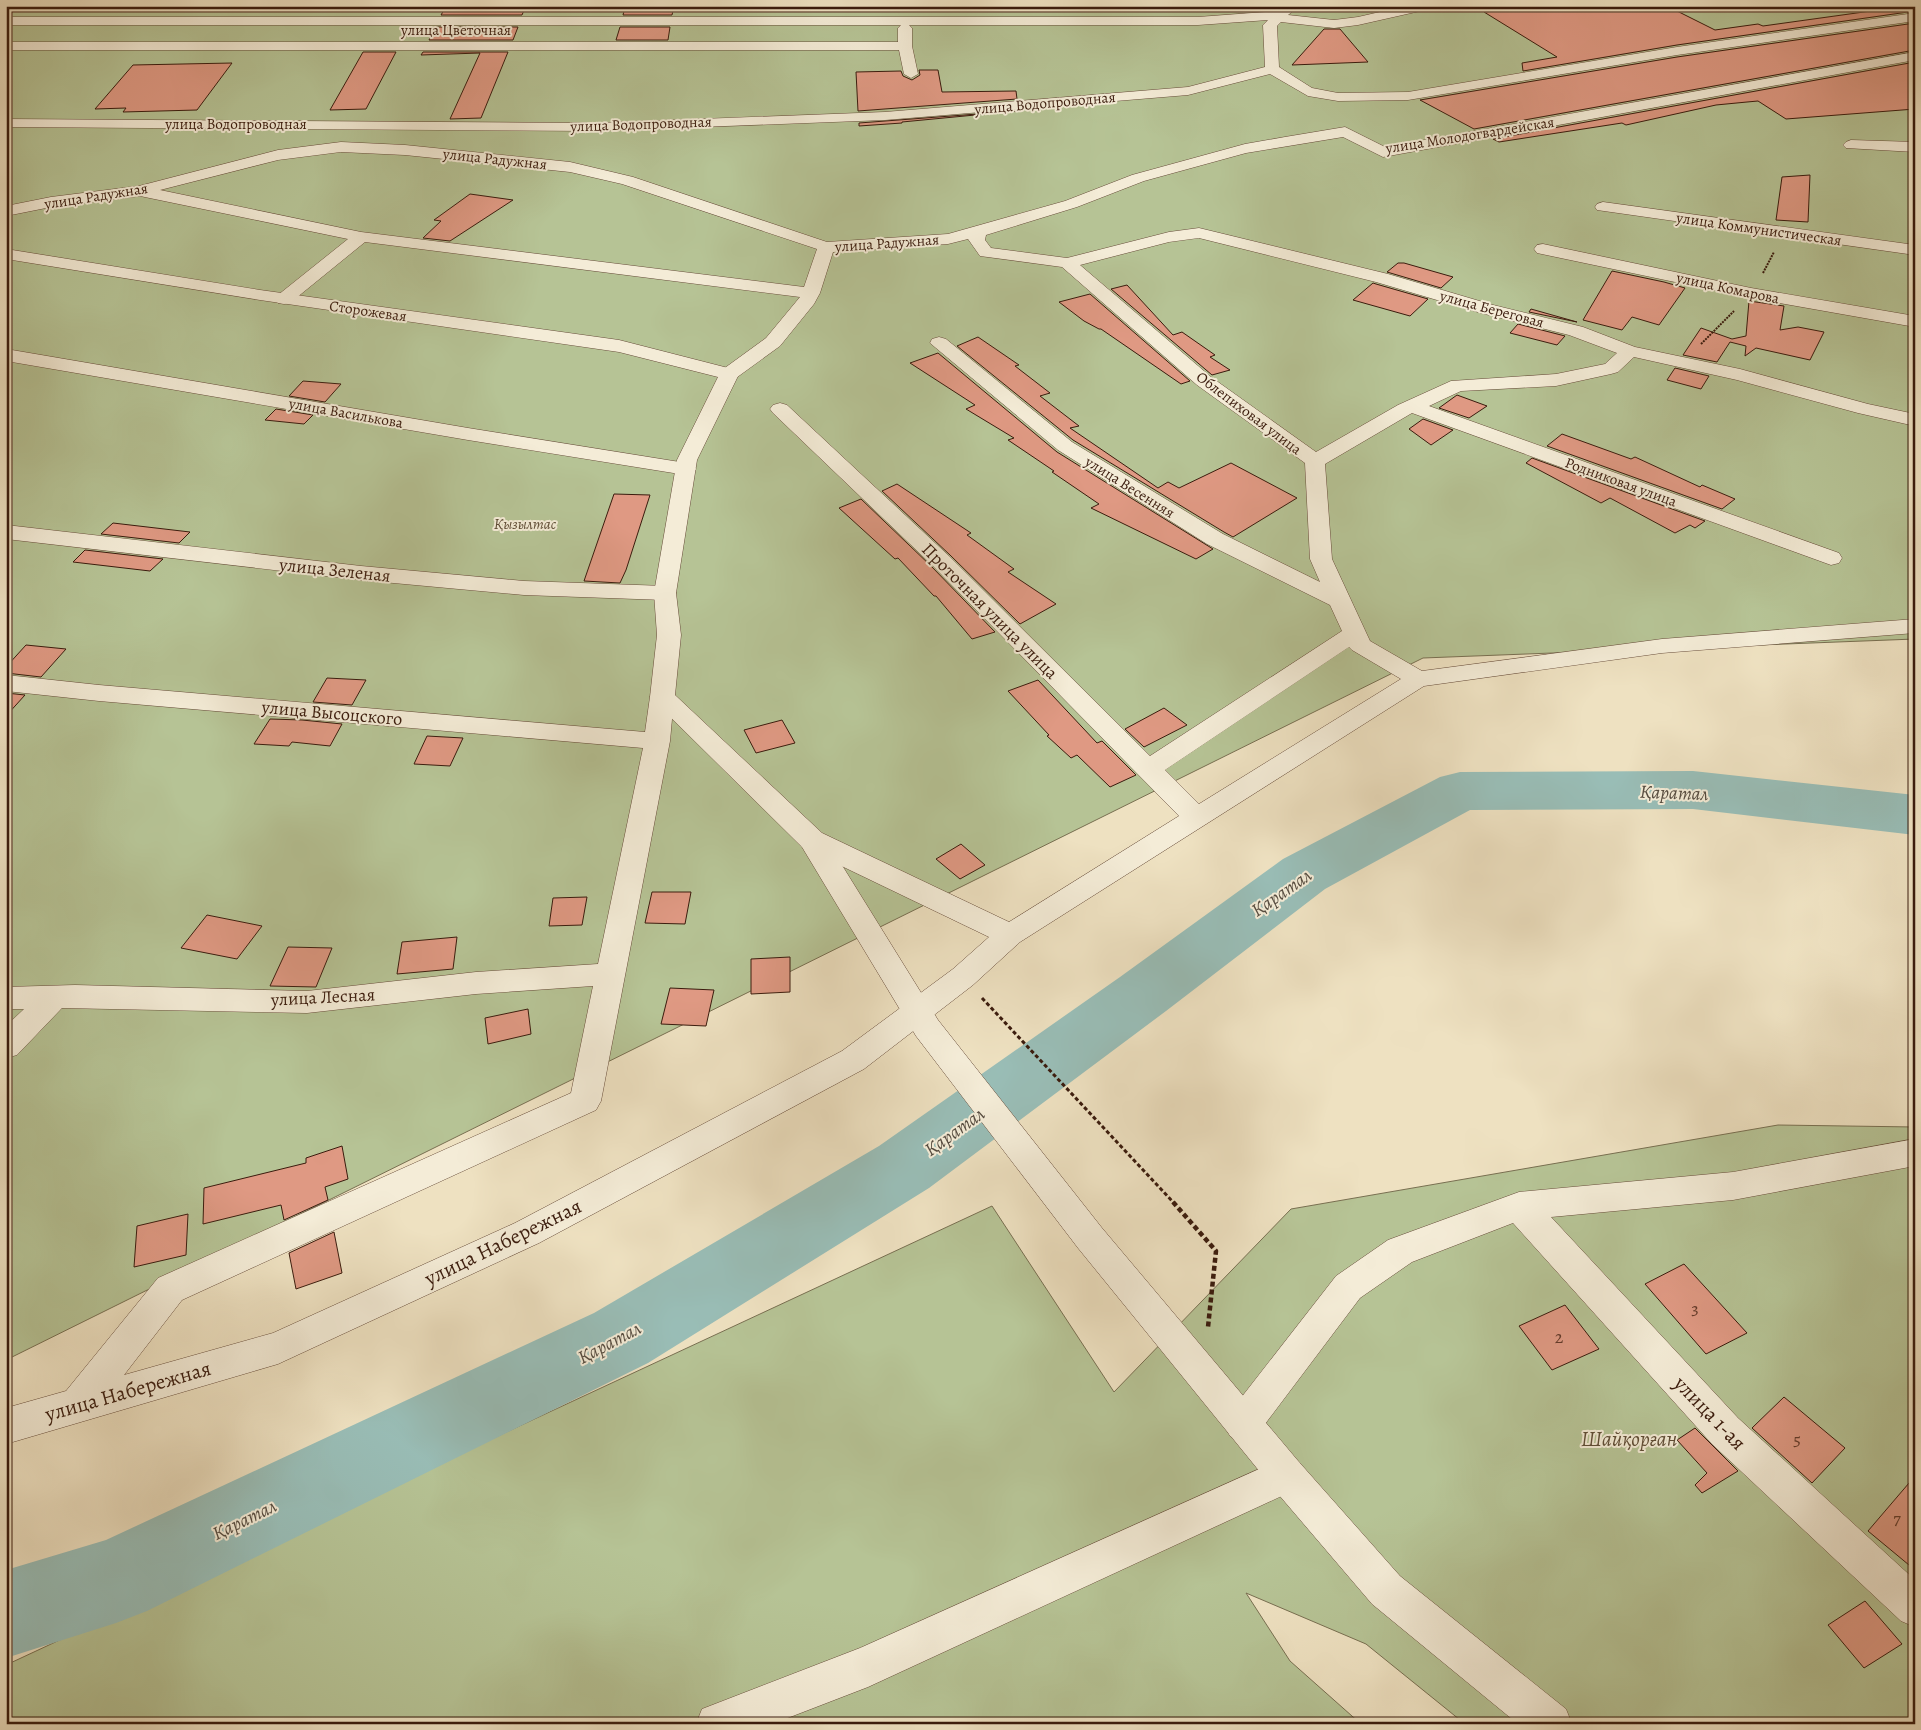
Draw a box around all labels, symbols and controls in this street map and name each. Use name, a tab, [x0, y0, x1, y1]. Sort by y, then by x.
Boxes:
street label: улица Цветочная	[400, 20, 511, 40]
street label: улица Водопроводная	[973, 87, 1116, 119]
street label: улица Водопроводная	[569, 112, 712, 136]
street label: улица Молодогвардейская	[1383, 112, 1556, 158]
street label: улица Водопроводная	[164, 114, 307, 134]
street label: улица Радужная	[441, 143, 548, 174]
street label: улица Радужная	[42, 178, 149, 214]
street label: улица Коммунистическая	[1674, 207, 1843, 250]
street label: улица Радужная	[833, 229, 940, 257]
street label: улица Комарова	[1674, 267, 1781, 309]
street label: улица Береговая	[1437, 285, 1546, 332]
street label: Сторожевая	[328, 296, 408, 326]
street label: Облепиховая улица	[1192, 367, 1306, 459]
street label: улица Василькова	[286, 393, 405, 433]
street label: улица Весенняя	[1081, 451, 1179, 523]
street label: Родниковая улица	[1562, 452, 1680, 512]
park label: Қызылтас	[494, 514, 557, 534]
street label: Проточная улица улица	[917, 538, 1064, 685]
street label: улица Зеленая	[277, 552, 392, 588]
street label: улица Высоцского	[260, 695, 403, 731]
water label: Қаратал	[1639, 779, 1709, 807]
water label: Қаратал	[1246, 862, 1317, 923]
street label: улица Лесная	[269, 982, 376, 1012]
water label: Қаратал	[919, 1101, 990, 1162]
street label: улица Набережная	[419, 1192, 586, 1293]
house number: 3	[1691, 1296, 1699, 1320]
water label: Қаратал	[573, 1315, 646, 1370]
house number: 2	[1555, 1325, 1564, 1349]
street label: улица Набережная	[41, 1354, 214, 1428]
street label: улица 1-ая	[1667, 1369, 1752, 1456]
park label: Шайқорған	[1581, 1425, 1678, 1453]
house number: 5	[1793, 1427, 1801, 1451]
water label: Қаратал	[208, 1493, 281, 1547]
house number: 7	[1893, 1506, 1901, 1530]

